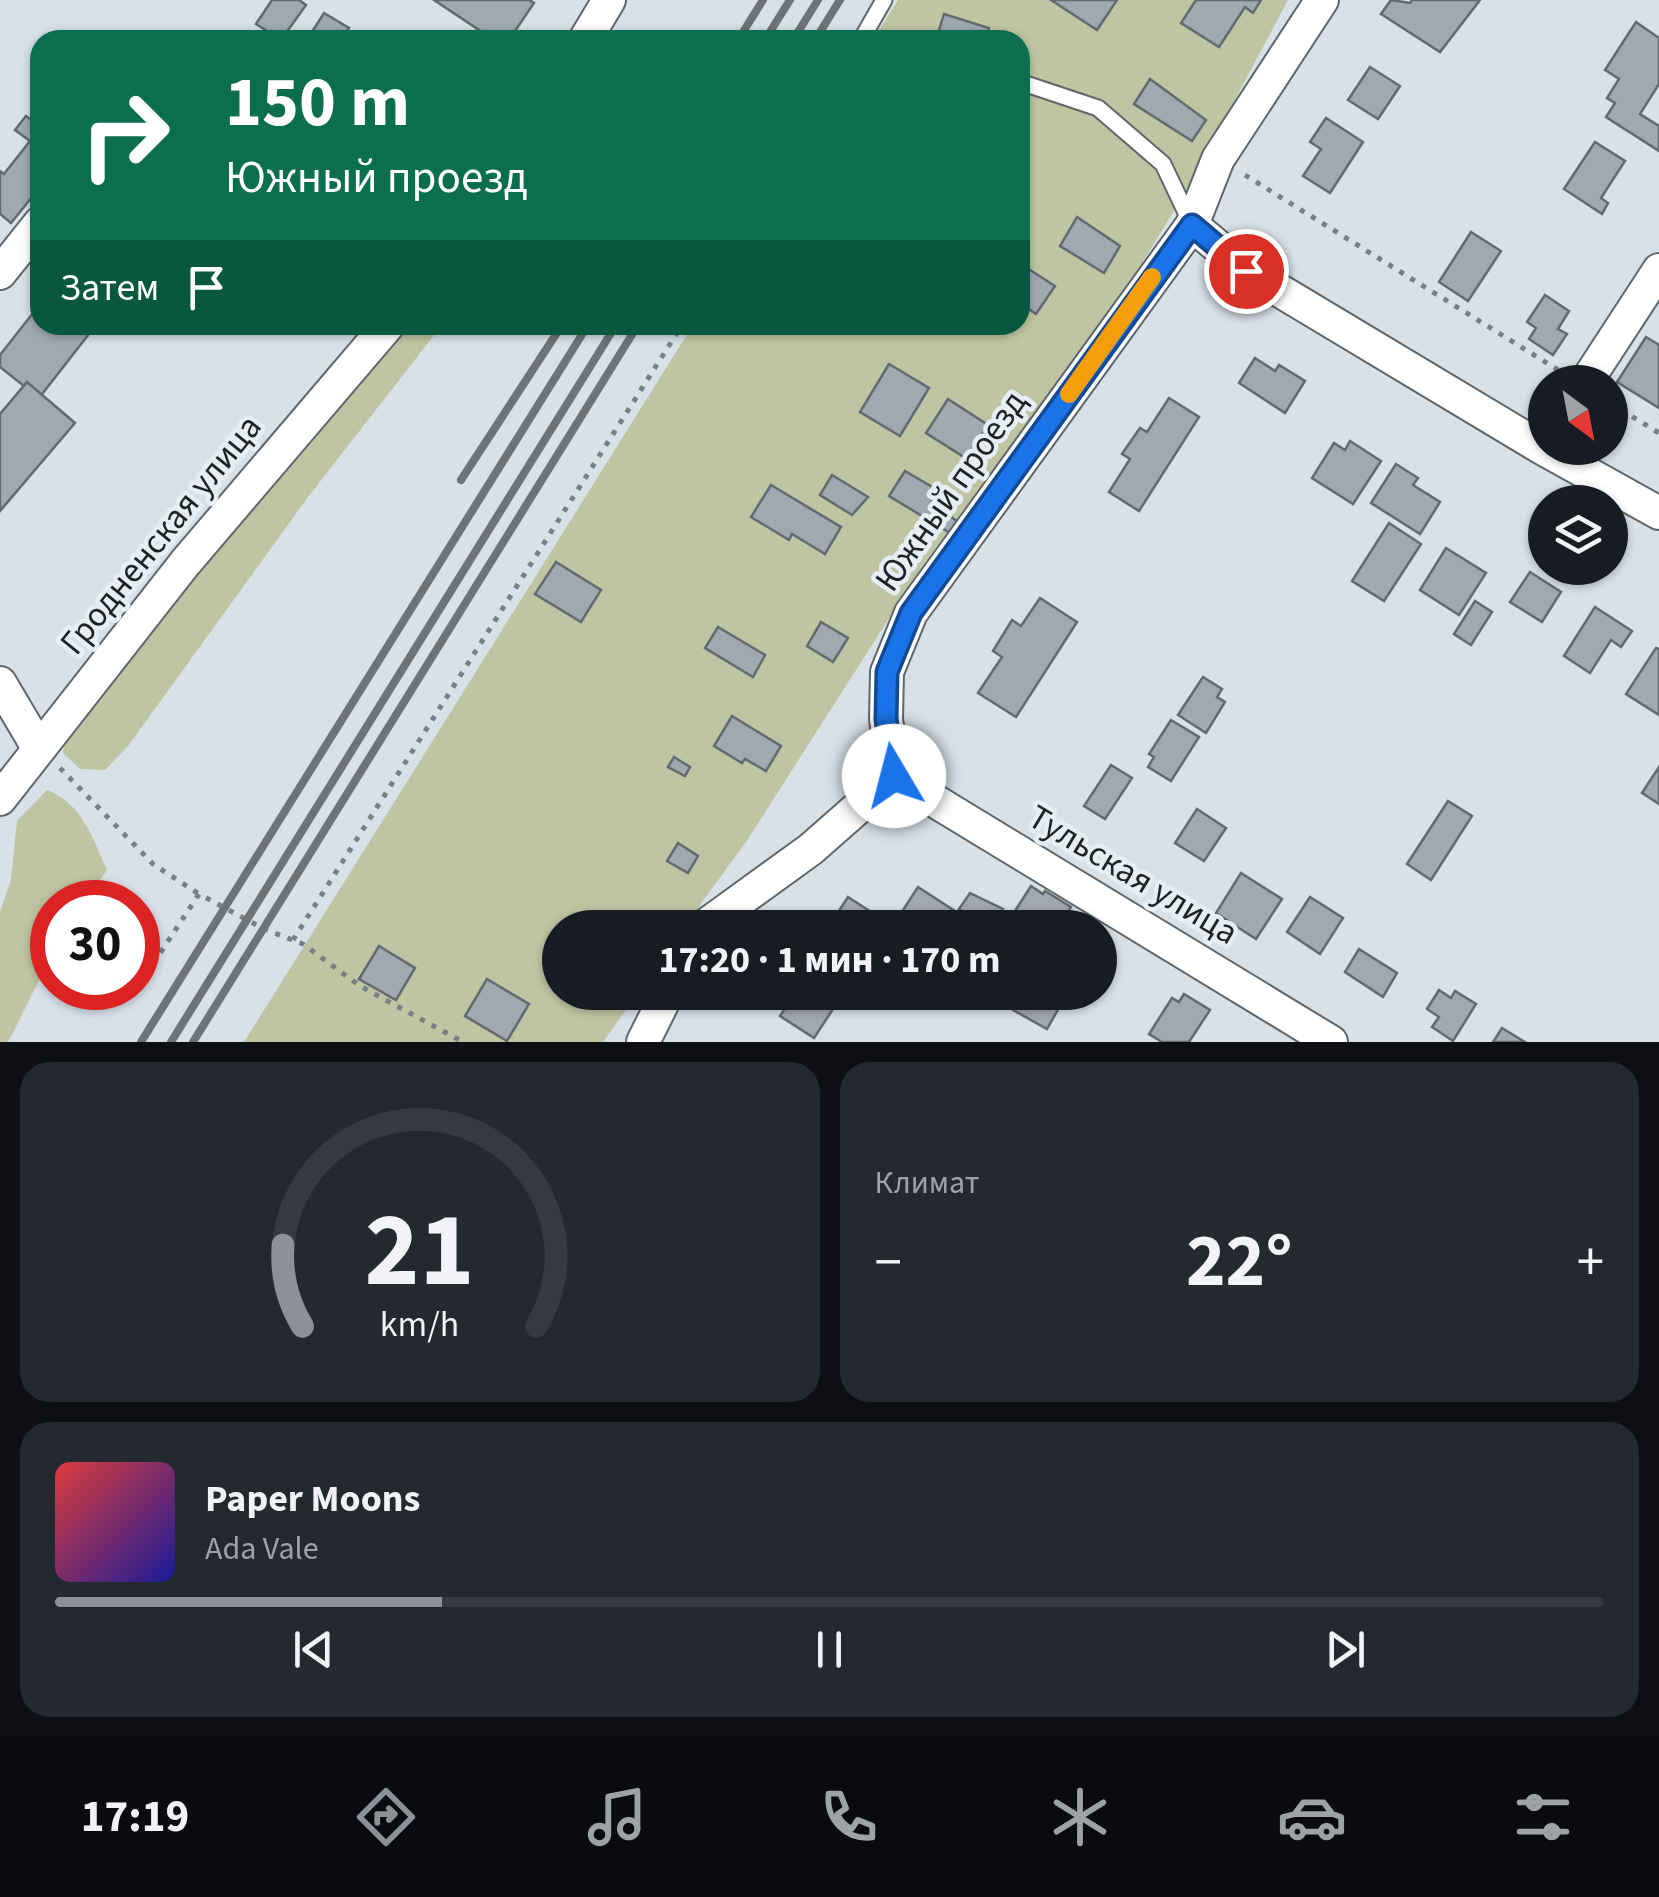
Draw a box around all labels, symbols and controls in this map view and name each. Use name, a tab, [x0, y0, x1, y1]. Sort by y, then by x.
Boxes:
text: 150 m	[225, 53, 410, 153]
icon: right	[60, 70, 190, 200]
text: Южный проезд	[225, 146, 528, 210]
pin	[1204, 229, 1289, 314]
icon: arrive	[1219, 244, 1274, 299]
icon: arrive	[179, 260, 234, 315]
text: Затем	[60, 261, 159, 315]
north arrow	[1528, 365, 1628, 465]
map controls	[1528, 365, 1628, 585]
street label: Южный проезд	[863, 380, 1039, 602]
street label: Гродненская улица	[48, 404, 274, 666]
button: layers	[1528, 485, 1628, 585]
position arrow	[842, 724, 946, 828]
street label: Тульская улица	[1019, 793, 1247, 957]
speed limit sign: 30	[30, 880, 160, 1010]
text: 17:20 · 1 мин · 170 m	[658, 933, 1001, 987]
text: Климат	[875, 1160, 979, 1206]
text: 21	[365, 1178, 475, 1326]
text: 22°	[1186, 1208, 1293, 1315]
text: −	[875, 1224, 902, 1302]
text: +	[1577, 1224, 1604, 1302]
text: km/h	[380, 1299, 459, 1350]
text: Paper Moons	[205, 1472, 420, 1526]
text: Ada Vale	[205, 1526, 319, 1572]
icon: previous	[286, 1622, 341, 1677]
icon: pause	[802, 1622, 857, 1677]
icon: next	[1318, 1622, 1373, 1677]
icon: directions	[351, 1782, 421, 1852]
icon: music	[582, 1782, 652, 1852]
icon: phone	[814, 1782, 884, 1852]
icon: climate	[1045, 1782, 1115, 1852]
icon: car	[1277, 1782, 1347, 1852]
icon: filters	[1508, 1782, 1578, 1852]
text: 17:19	[81, 1785, 189, 1849]

